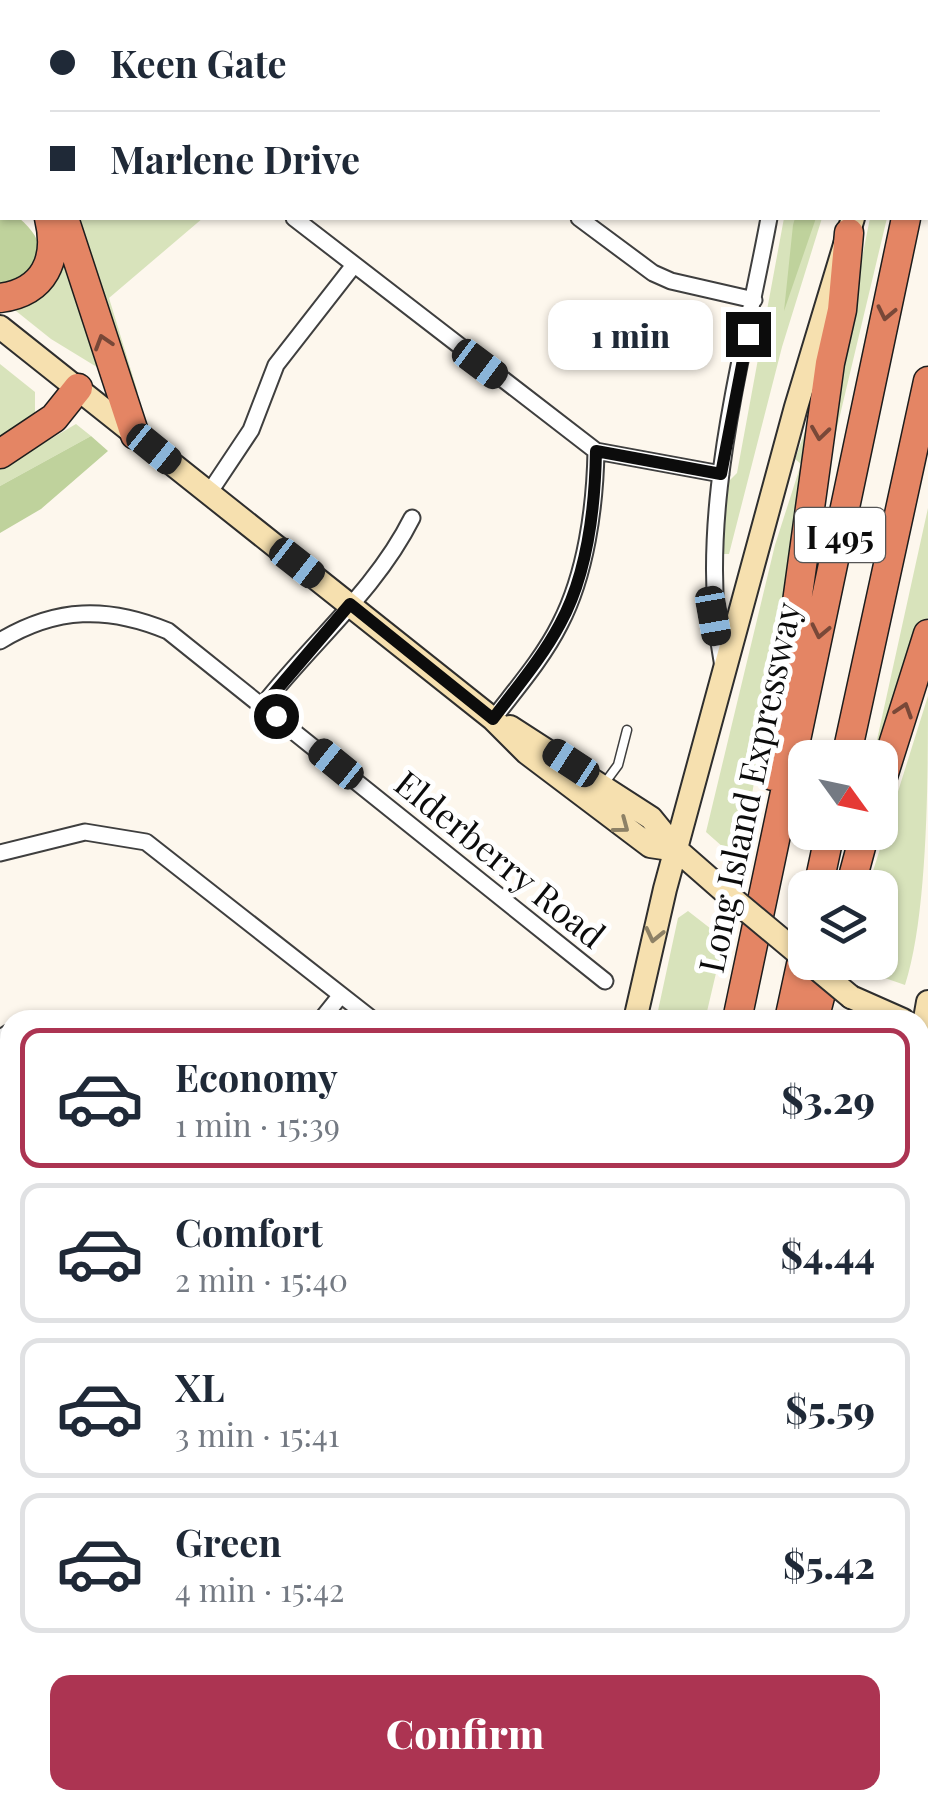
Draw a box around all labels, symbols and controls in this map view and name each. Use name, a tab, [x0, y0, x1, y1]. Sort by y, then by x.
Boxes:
text: Keen Gate	[110, 37, 287, 88]
text: Marlene Drive	[110, 133, 360, 184]
callout: 1 min	[548, 299, 713, 369]
one-way arrow	[877, 304, 898, 321]
route end	[726, 312, 771, 357]
text: 1 min	[591, 313, 670, 356]
car	[447, 334, 513, 394]
one-way arrow	[94, 335, 115, 352]
car	[121, 418, 187, 480]
one-way arrow	[811, 425, 832, 441]
road number: I 495	[795, 508, 885, 562]
car	[264, 533, 330, 593]
car	[693, 584, 733, 648]
street label: Long Island Expressway	[686, 597, 810, 977]
one-way arrow	[811, 622, 832, 639]
route start	[254, 694, 299, 739]
one-way arrow	[892, 702, 913, 719]
car	[303, 733, 369, 795]
car	[538, 734, 604, 792]
north arrow	[788, 740, 898, 850]
map controls	[788, 740, 898, 980]
street label: Elderberry Road	[386, 759, 616, 957]
one-way arrow	[611, 814, 629, 831]
button: layers	[788, 870, 898, 980]
one-way arrow	[645, 926, 666, 943]
text: Economy	[175, 1051, 338, 1102]
icon: car	[55, 1053, 145, 1143]
text: $3.29	[781, 1073, 875, 1124]
text: 1 min · 15:39	[175, 1102, 340, 1145]
text: Comfort	[175, 1206, 323, 1257]
icon: car	[55, 1208, 145, 1298]
text: $4.44	[781, 1228, 875, 1279]
text: 2 min · 15:40	[175, 1257, 348, 1300]
text: XL	[175, 1361, 224, 1412]
icon: car	[55, 1363, 145, 1453]
text: $5.59	[785, 1383, 875, 1434]
text: 3 min · 15:41	[175, 1412, 340, 1455]
text: Green	[175, 1516, 282, 1567]
icon: car	[55, 1518, 145, 1608]
text: $5.42	[783, 1538, 875, 1589]
text: 4 min · 15:42	[175, 1567, 344, 1610]
button: Confirm	[50, 1675, 880, 1790]

